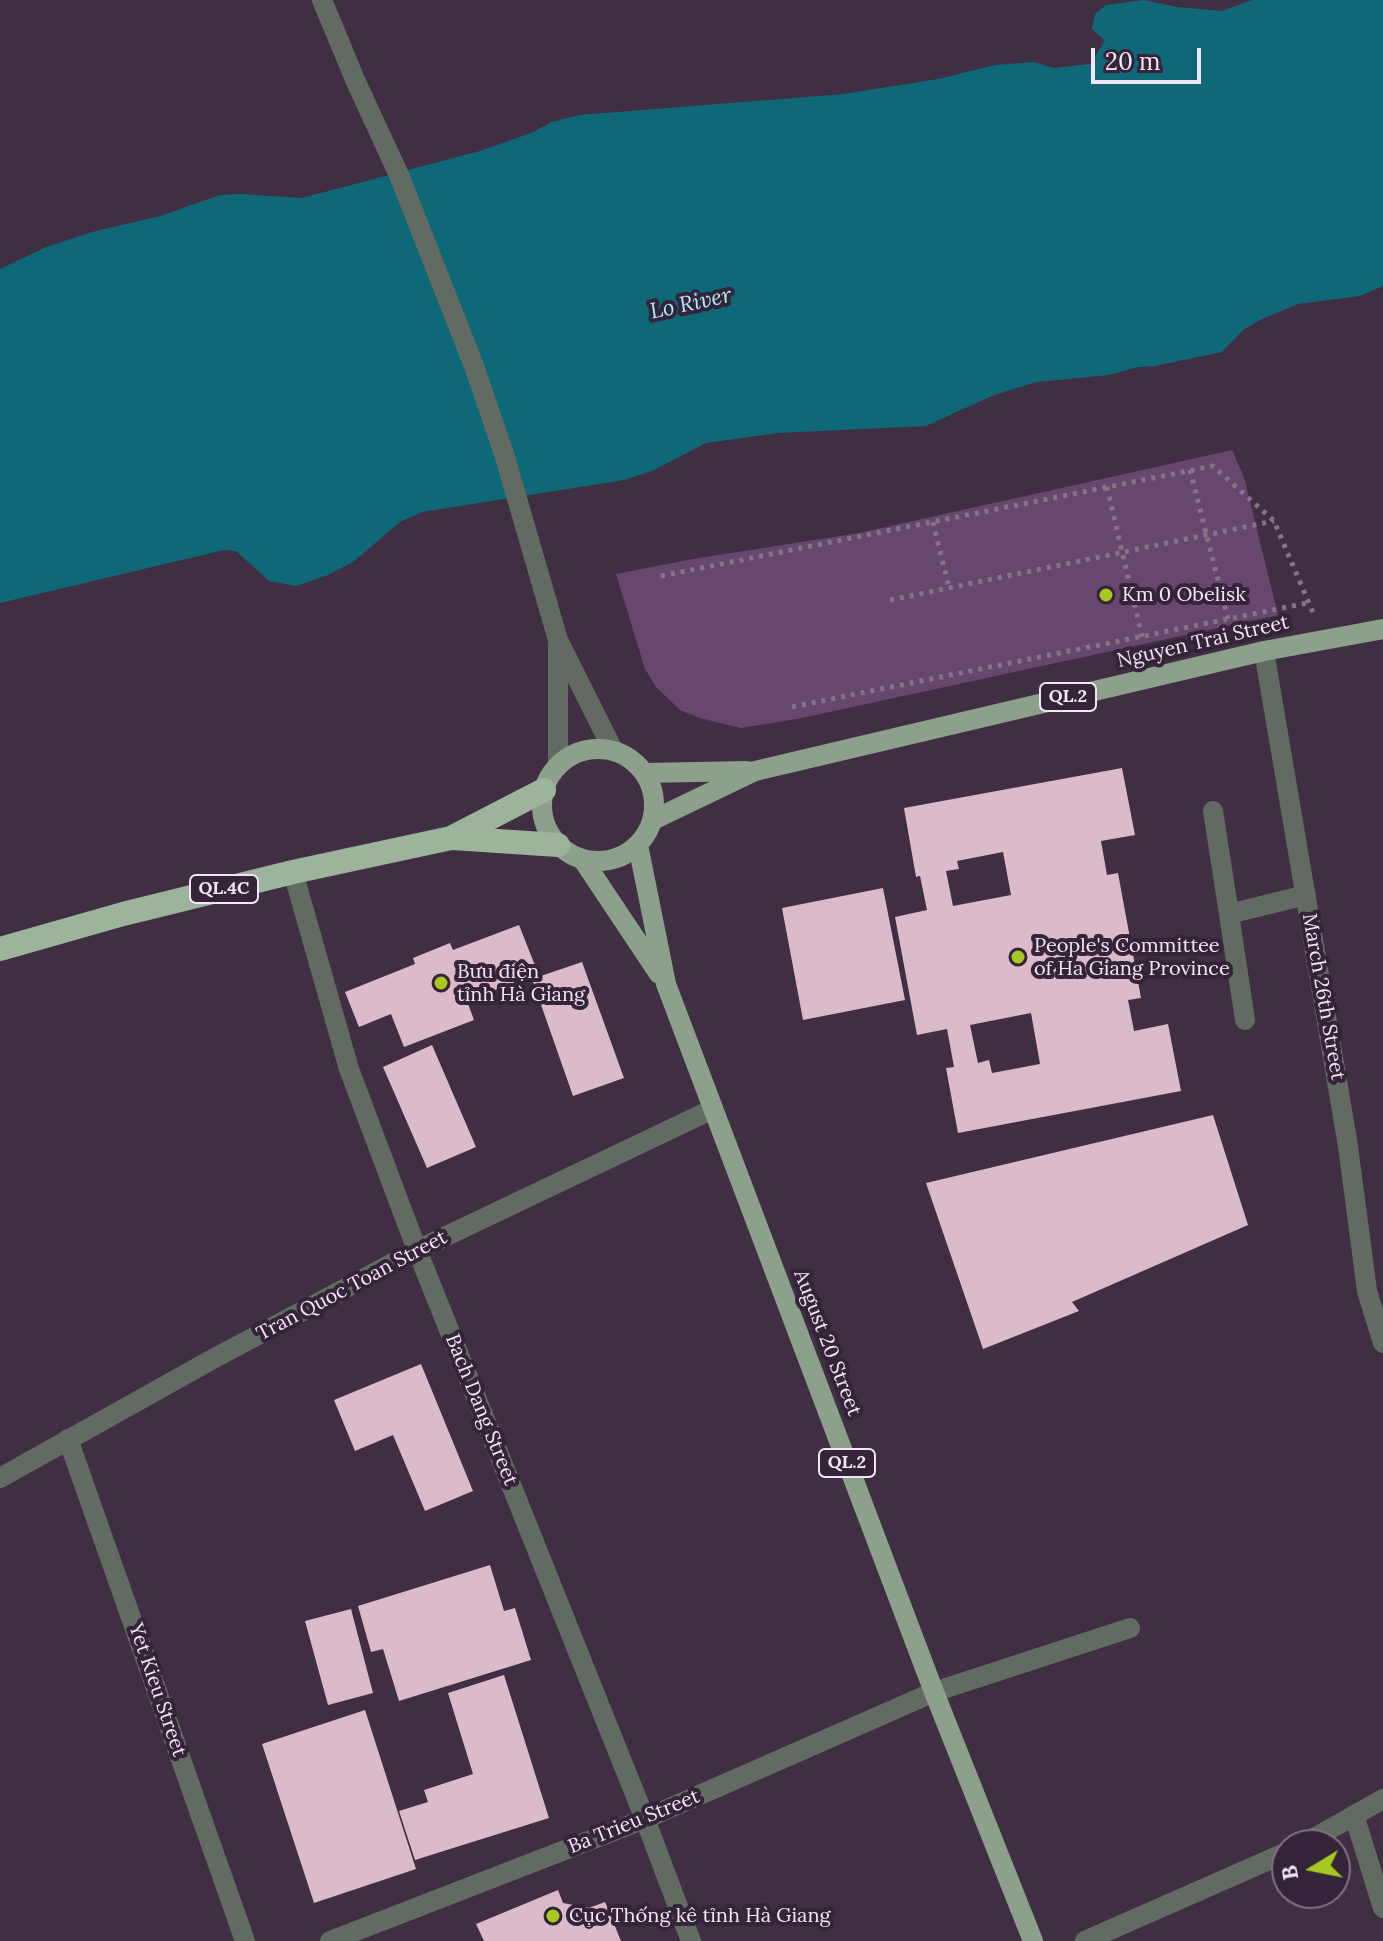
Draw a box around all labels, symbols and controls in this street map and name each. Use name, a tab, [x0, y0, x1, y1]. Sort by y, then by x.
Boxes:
scale bar	[1095, 32, 1205, 82]
text: 20 m	[1105, 46, 1161, 77]
water label: Lo River	[648, 282, 734, 326]
place label: Km 0 Obelisk	[1122, 583, 1246, 607]
marker: Km 0 Obelisk	[1097, 586, 1115, 604]
street label: Nguyen Trai Street	[1115, 611, 1291, 673]
road number: QL.2	[1040, 683, 1096, 711]
road number: QL.4C	[190, 875, 258, 903]
street label: March 26th Street	[1297, 912, 1349, 1082]
place label: People's Committee of Ha Giang Province	[1034, 934, 1230, 981]
marker: People's Committee of Ha Giang Province	[1009, 948, 1027, 966]
place label: Bưu điện tỉnh Hà Giang	[457, 960, 585, 1007]
marker: Bưu điện tỉnh Hà Giang	[432, 974, 450, 992]
street label: Tran Quoc Toan Street	[253, 1226, 451, 1346]
street label: August 20 Street	[788, 1266, 866, 1420]
street label: Bach Dang Street	[440, 1331, 522, 1489]
road number: QL.2	[819, 1449, 875, 1477]
street label: Yet Kieu Street	[123, 1620, 191, 1760]
street label: Ba Trieu Street	[565, 1785, 703, 1859]
north arrow	[1271, 1829, 1351, 1909]
text: B	[1274, 1863, 1304, 1882]
place label: Cục Thống kê tỉnh Hà Giang	[569, 1904, 831, 1928]
marker: Cục Thống kê tỉnh Hà Giang	[544, 1907, 562, 1925]

